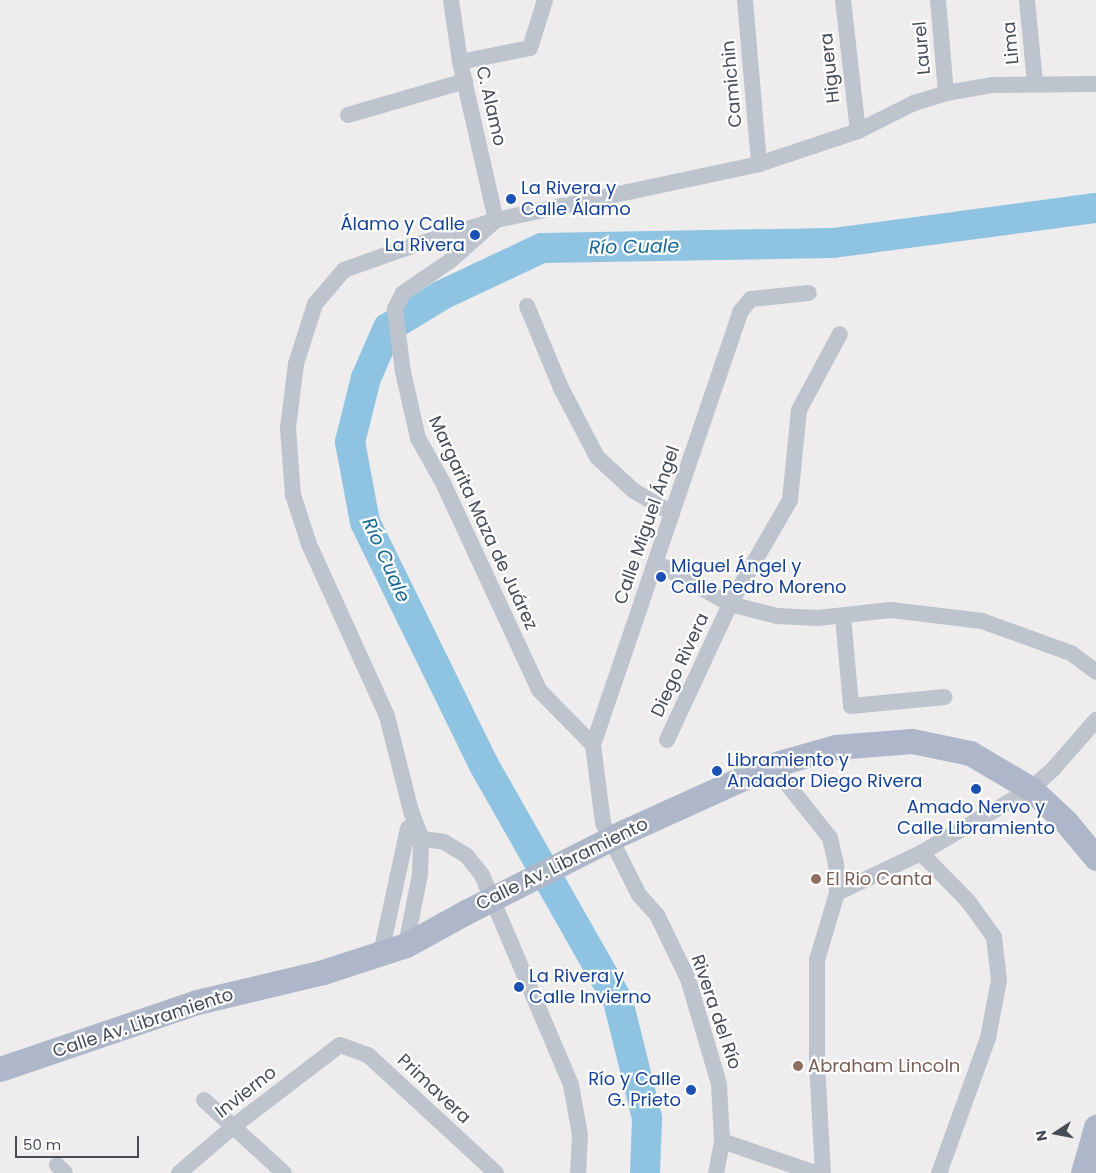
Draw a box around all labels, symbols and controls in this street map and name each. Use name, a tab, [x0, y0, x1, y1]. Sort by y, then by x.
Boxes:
street label: Laurel	[909, 20, 935, 76]
street label: Lima	[998, 21, 1024, 65]
street label: Higuera	[816, 32, 844, 104]
street label: Camichin	[717, 40, 747, 128]
street label: C. Alamo	[471, 64, 511, 148]
place label: La Rivera y Calle Álamo	[521, 178, 631, 220]
marker: La Rivera y Calle Álamo	[505, 193, 517, 205]
place label: Álamo y Calle La Rivera	[340, 214, 465, 256]
marker: Álamo y Calle La Rivera	[469, 229, 481, 241]
water label: Río Cuale	[589, 235, 679, 259]
street label: Margarita Maza de Juárez	[424, 413, 542, 633]
street label: Calle Miguel Ángel	[610, 443, 684, 607]
water label: Río Cuale	[357, 514, 415, 606]
place label: Miguel Ángel y Calle Pedro Moreno	[671, 556, 847, 598]
marker: Miguel Ángel y Calle Pedro Moreno	[655, 571, 667, 583]
street label: Diego Rivera	[646, 610, 714, 720]
place label: Libramiento y Andador Diego Rivera	[727, 750, 923, 792]
marker: Libramiento y Andador Diego Rivera	[711, 765, 723, 777]
marker: Amado Nervo y Calle Libramiento	[970, 783, 982, 795]
place label: Amado Nervo y Calle Libramiento	[897, 797, 1055, 840]
street label: Calle Av. Libramiento	[472, 813, 652, 915]
place label: El Rio Canta	[826, 868, 932, 890]
marker: El Rio Canta	[810, 873, 822, 885]
street label: Rivera del Río	[686, 952, 746, 1072]
place label: La Rivera y Calle Invierno	[529, 966, 651, 1009]
marker: La Rivera y Calle Invierno	[513, 981, 525, 993]
street label: Calle Av. Libramiento	[50, 984, 236, 1062]
street label: Primavera	[393, 1050, 475, 1128]
place label: Abraham Lincoln	[808, 1055, 960, 1077]
marker: Abraham Lincoln	[792, 1060, 804, 1072]
street label: Invierno	[211, 1062, 281, 1122]
place label: Río y Calle G. Prieto	[588, 1069, 681, 1112]
marker: Río y Calle G. Prieto	[685, 1084, 697, 1096]
north arrow	[1031, 1108, 1081, 1158]
scale bar	[18, 1126, 141, 1158]
text: N	[1030, 1129, 1052, 1143]
text: 50 m	[23, 1134, 61, 1155]

